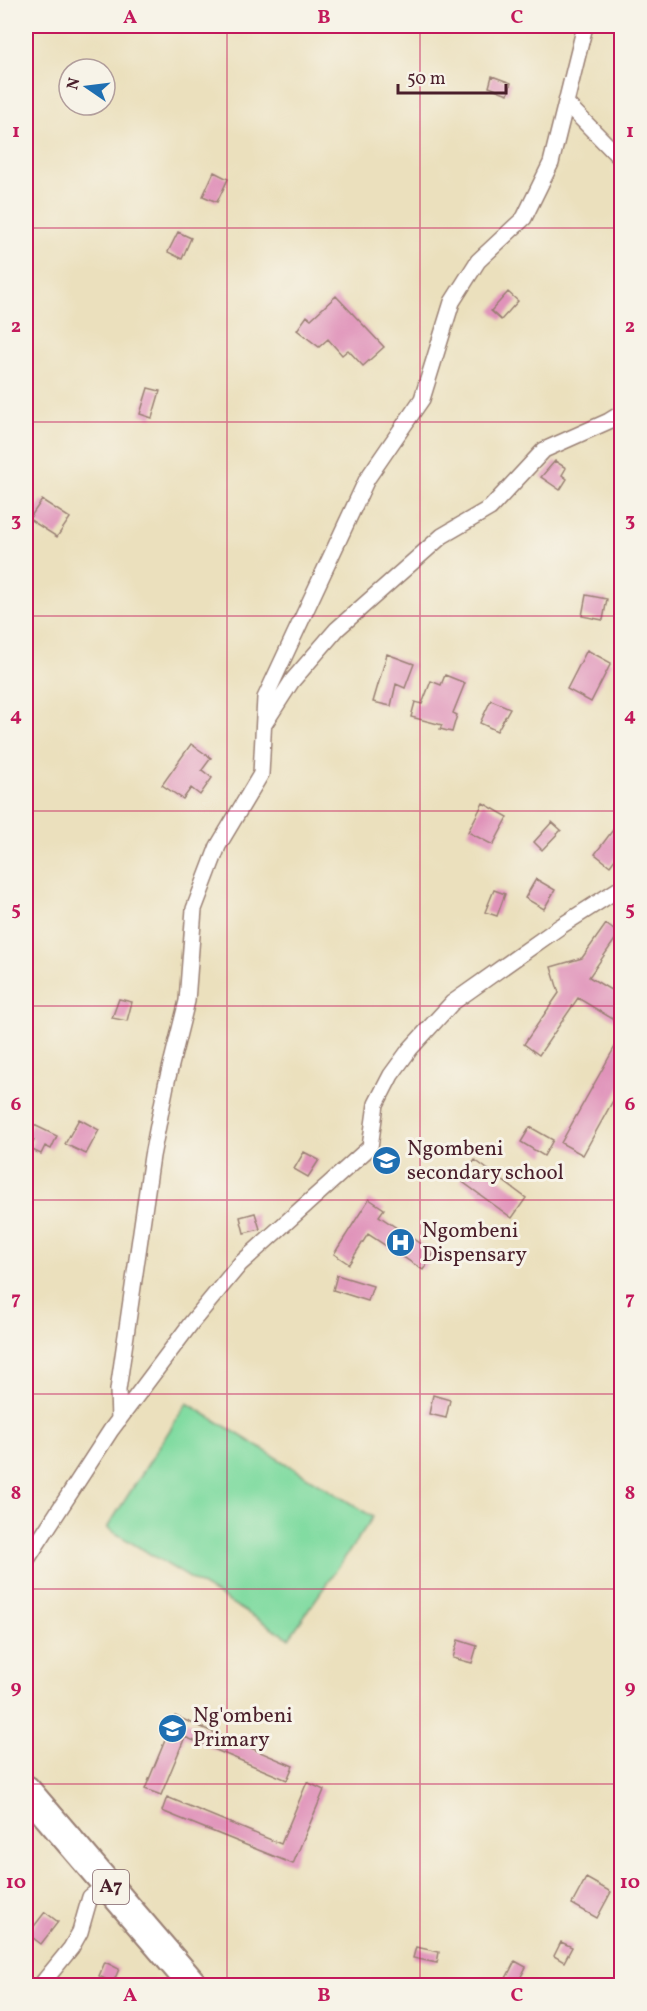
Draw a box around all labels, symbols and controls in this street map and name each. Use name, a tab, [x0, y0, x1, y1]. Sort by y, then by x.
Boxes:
text: A	[123, 4, 137, 32]
text: B	[317, 4, 331, 32]
text: C	[511, 4, 524, 32]
north arrow	[57, 57, 117, 117]
scale bar	[398, 57, 506, 95]
text: 50 m	[407, 67, 446, 92]
text: N	[62, 75, 87, 92]
text: 1	[12, 118, 20, 146]
text: 1	[626, 118, 634, 146]
text: 2	[11, 313, 21, 341]
text: 2	[625, 313, 635, 341]
text: 3	[11, 507, 21, 535]
text: 3	[625, 507, 635, 535]
text: 4	[10, 702, 22, 730]
text: 4	[624, 702, 636, 730]
text: 5	[11, 896, 21, 924]
text: 5	[625, 896, 635, 924]
text: 6	[11, 1091, 22, 1119]
text: 6	[625, 1091, 636, 1119]
place label: Ngombeni secondary school	[407, 1135, 564, 1188]
school or university icon: Ngombeni secondary school	[370, 1145, 402, 1177]
place label: Ngombeni Dispensary	[422, 1217, 527, 1270]
hospital icon: Ngombeni Dispensary	[385, 1227, 417, 1259]
text: 7	[11, 1285, 21, 1313]
text: 7	[625, 1285, 635, 1313]
text: 8	[11, 1480, 21, 1508]
text: 8	[625, 1480, 635, 1508]
text: 9	[10, 1674, 22, 1702]
text: 9	[624, 1674, 636, 1702]
place label: Ng'ombeni Primary	[193, 1702, 293, 1755]
school or university icon: Ng'ombeni Primary	[156, 1712, 188, 1744]
text: 10	[6, 1869, 26, 1897]
text: 10	[620, 1869, 640, 1897]
road number: A7	[93, 1870, 129, 1904]
text: A	[123, 1982, 137, 2010]
text: B	[317, 1982, 331, 2010]
text: C	[511, 1982, 524, 2010]

